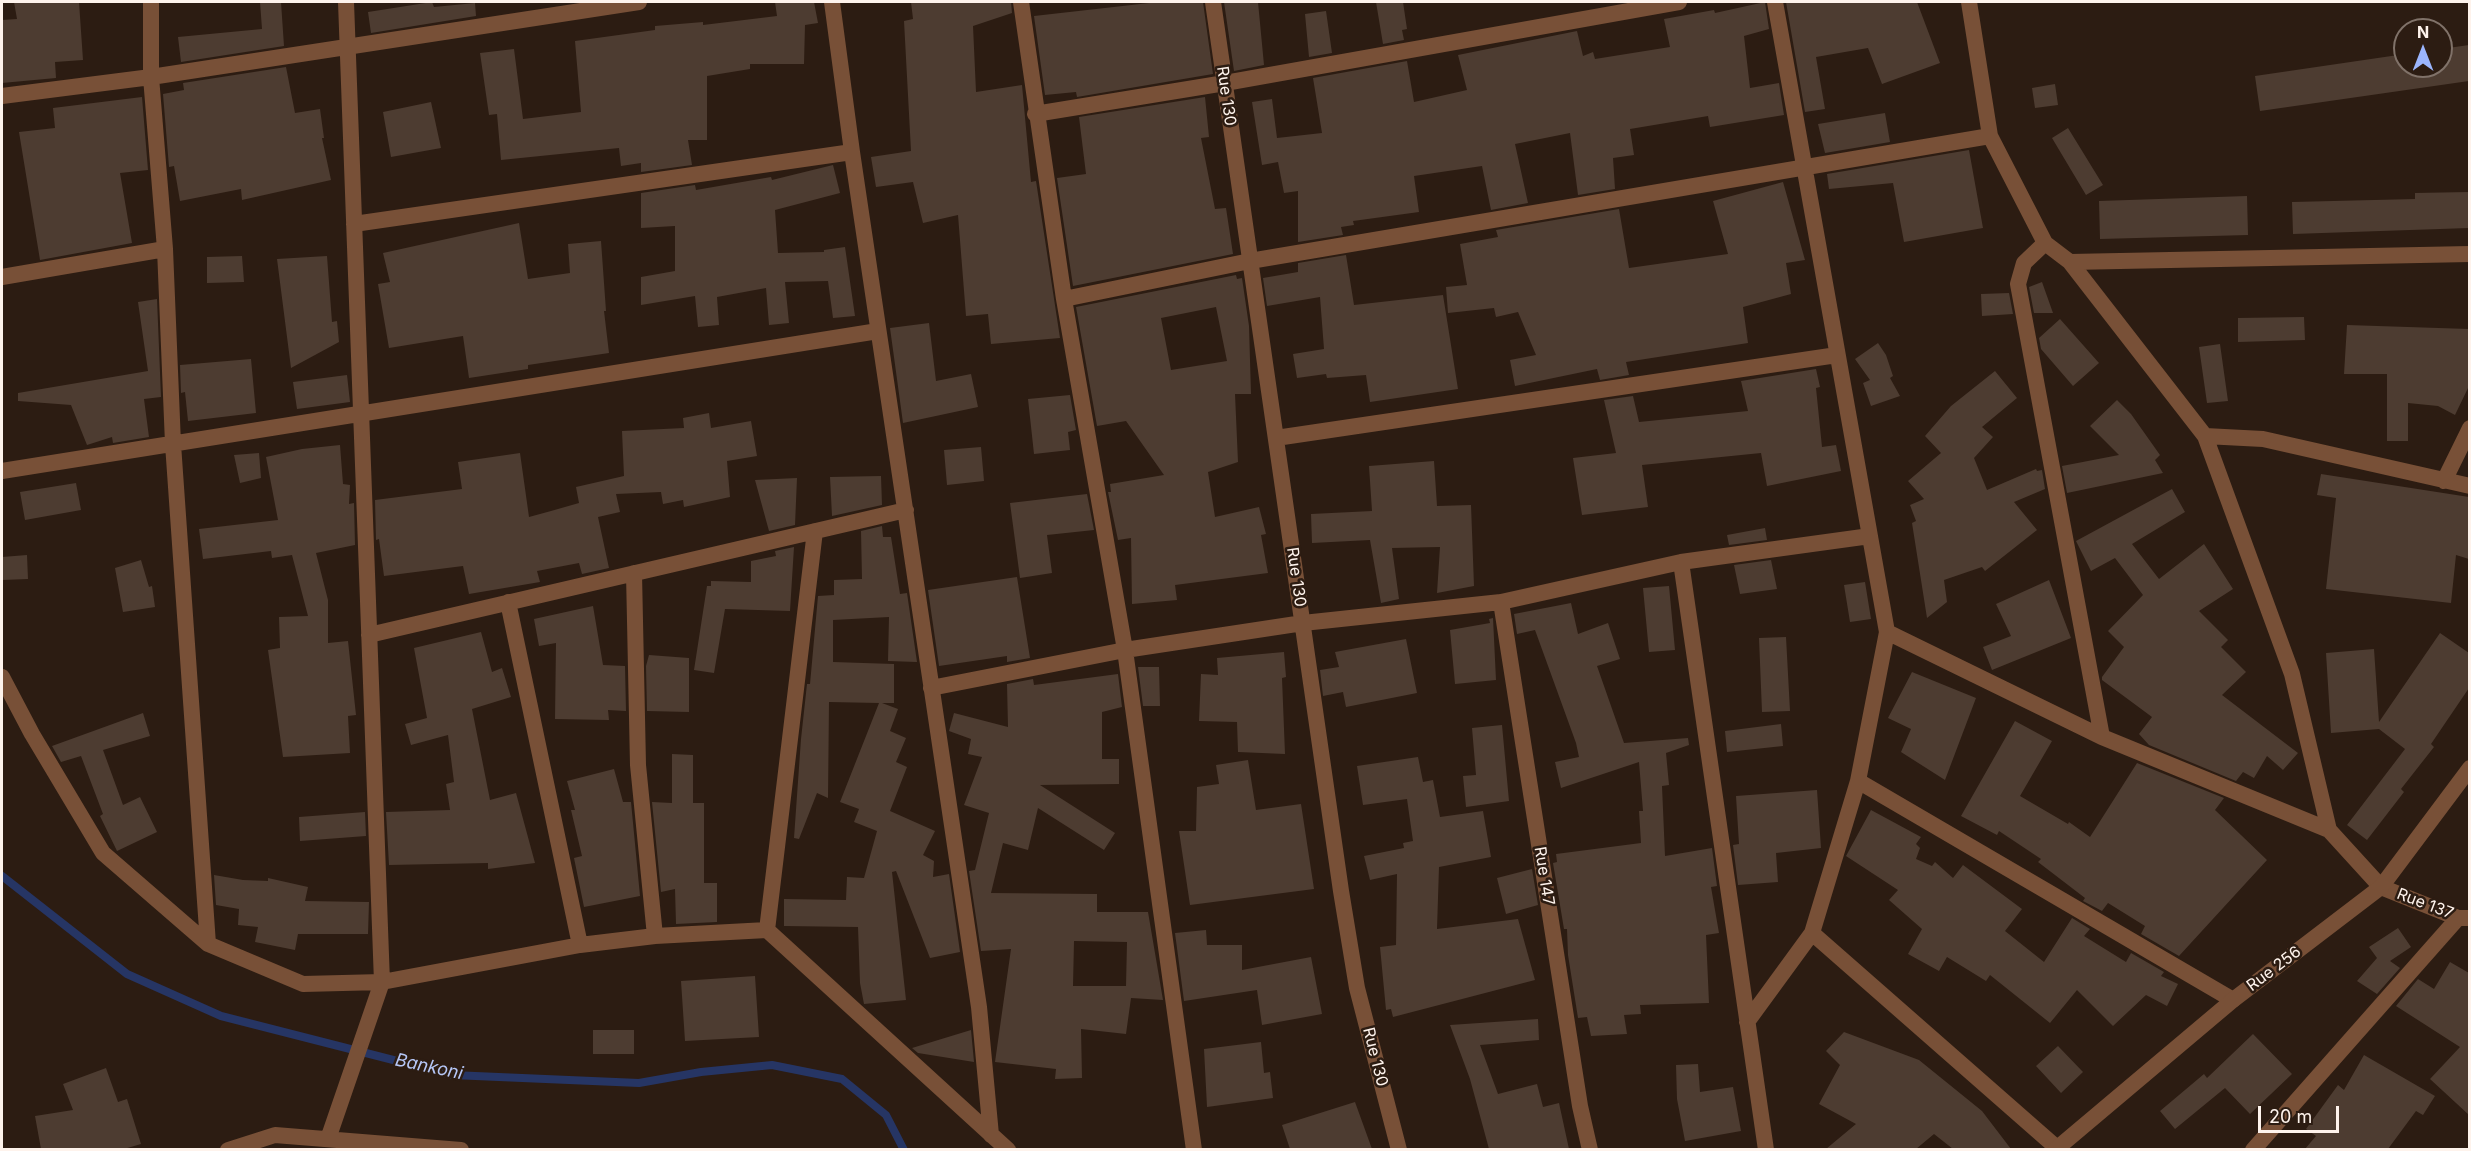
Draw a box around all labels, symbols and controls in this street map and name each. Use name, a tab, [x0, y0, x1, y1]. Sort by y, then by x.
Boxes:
north arrow	[2393, 18, 2453, 78]
text: N	[2417, 22, 2429, 42]
street label: Rue 130	[1212, 65, 1240, 127]
street label: Rue 130	[1282, 546, 1310, 608]
street label: Rue 147	[1530, 845, 1558, 907]
street label: Rue 137	[2394, 884, 2456, 924]
street label: Rue 256	[2243, 942, 2305, 996]
street label: Rue 130	[1358, 1026, 1392, 1088]
water label: Bankoni	[393, 1049, 465, 1085]
scale bar	[2261, 1094, 2342, 1132]
text: 20 m	[2269, 1106, 2312, 1127]

